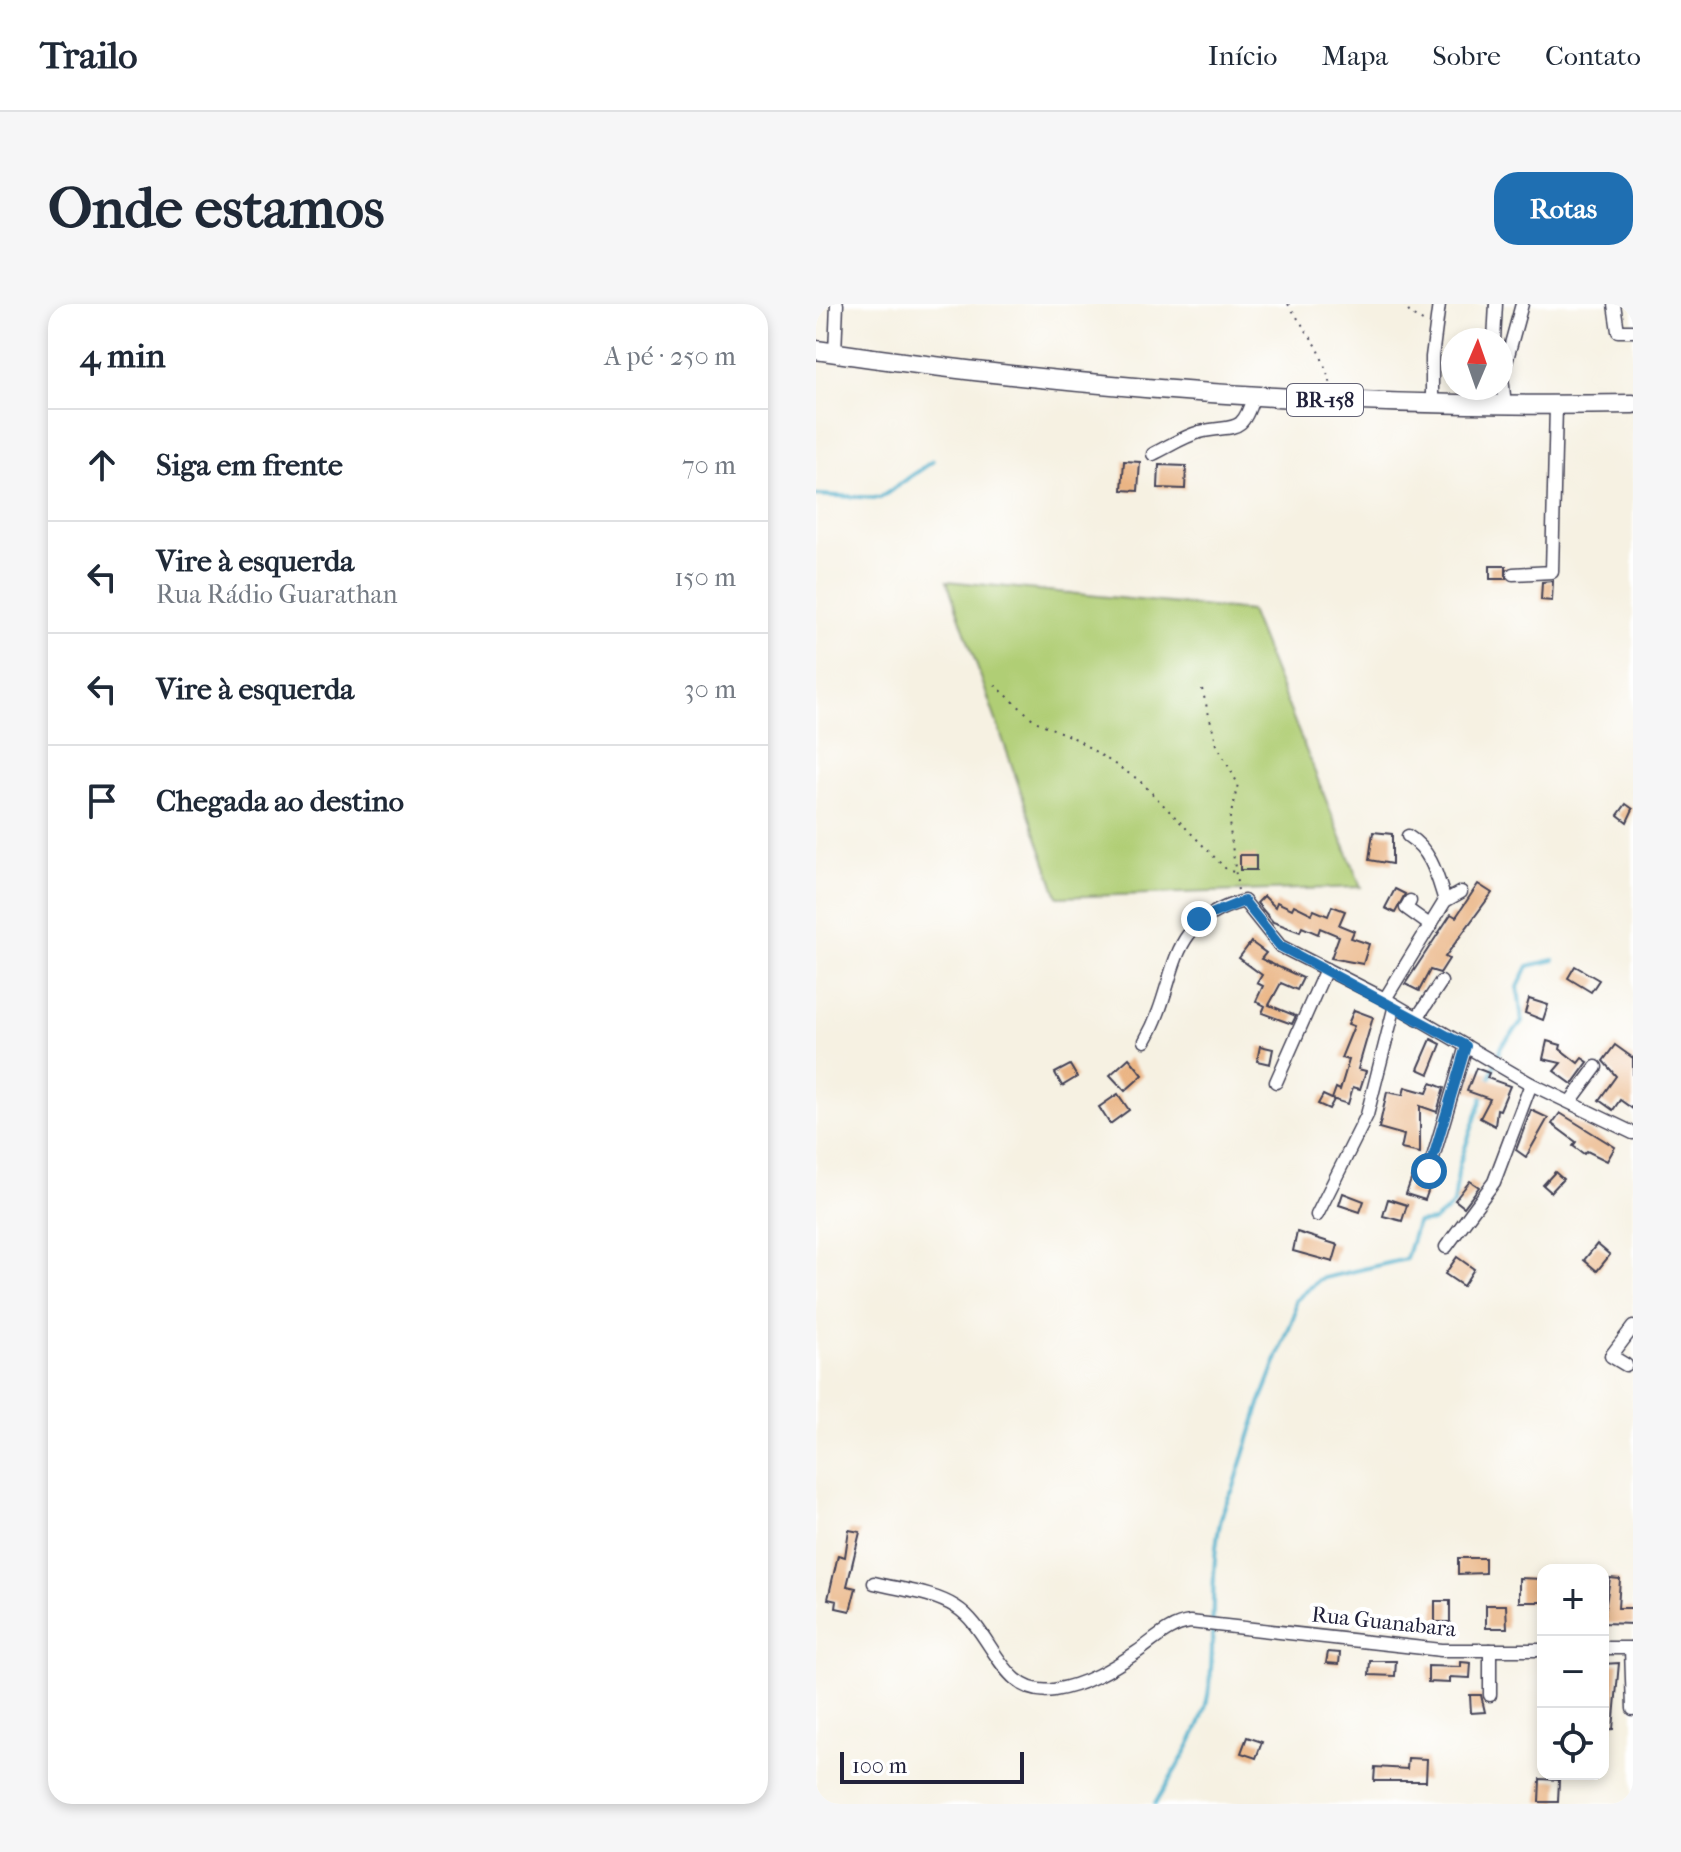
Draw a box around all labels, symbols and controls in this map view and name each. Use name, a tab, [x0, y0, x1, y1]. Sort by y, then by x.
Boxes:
text: Trailo	[40, 33, 137, 78]
text: Início	[1208, 39, 1278, 72]
text: Mapa	[1322, 39, 1388, 72]
text: Sobre	[1432, 39, 1501, 72]
text: Contato	[1545, 39, 1641, 72]
button: Rotas	[1494, 172, 1633, 245]
text: Onde estamos	[48, 176, 384, 241]
north arrow	[1441, 328, 1513, 400]
text: 4 min	[80, 336, 165, 376]
text: A pé · 250 m	[604, 341, 736, 372]
road number: BR-158	[1287, 384, 1363, 416]
icon: ahead	[80, 443, 124, 487]
text: Siga em frente	[156, 448, 343, 483]
text: 70 m	[682, 450, 736, 481]
text: Vire à esquerda	[156, 544, 354, 579]
icon: left	[80, 555, 124, 599]
text: 150 m	[674, 562, 736, 593]
text: Rua Rádio Guarathan	[156, 579, 398, 610]
icon: left	[80, 667, 124, 711]
text: Vire à esquerda	[156, 672, 354, 707]
text: 30 m	[684, 674, 736, 705]
icon: arrive	[80, 779, 124, 823]
text: Chegada ao destino	[156, 784, 404, 819]
route end	[1181, 901, 1217, 937]
route start	[1411, 1153, 1447, 1189]
map controls	[1537, 1564, 1609, 1780]
button: +	[1537, 1564, 1609, 1636]
street label: Rua Guanabara	[1310, 1601, 1458, 1643]
button: −	[1537, 1636, 1609, 1708]
button: locate	[1537, 1708, 1609, 1780]
scale bar	[840, 1748, 1024, 1784]
text: 100 m	[852, 1753, 907, 1779]

